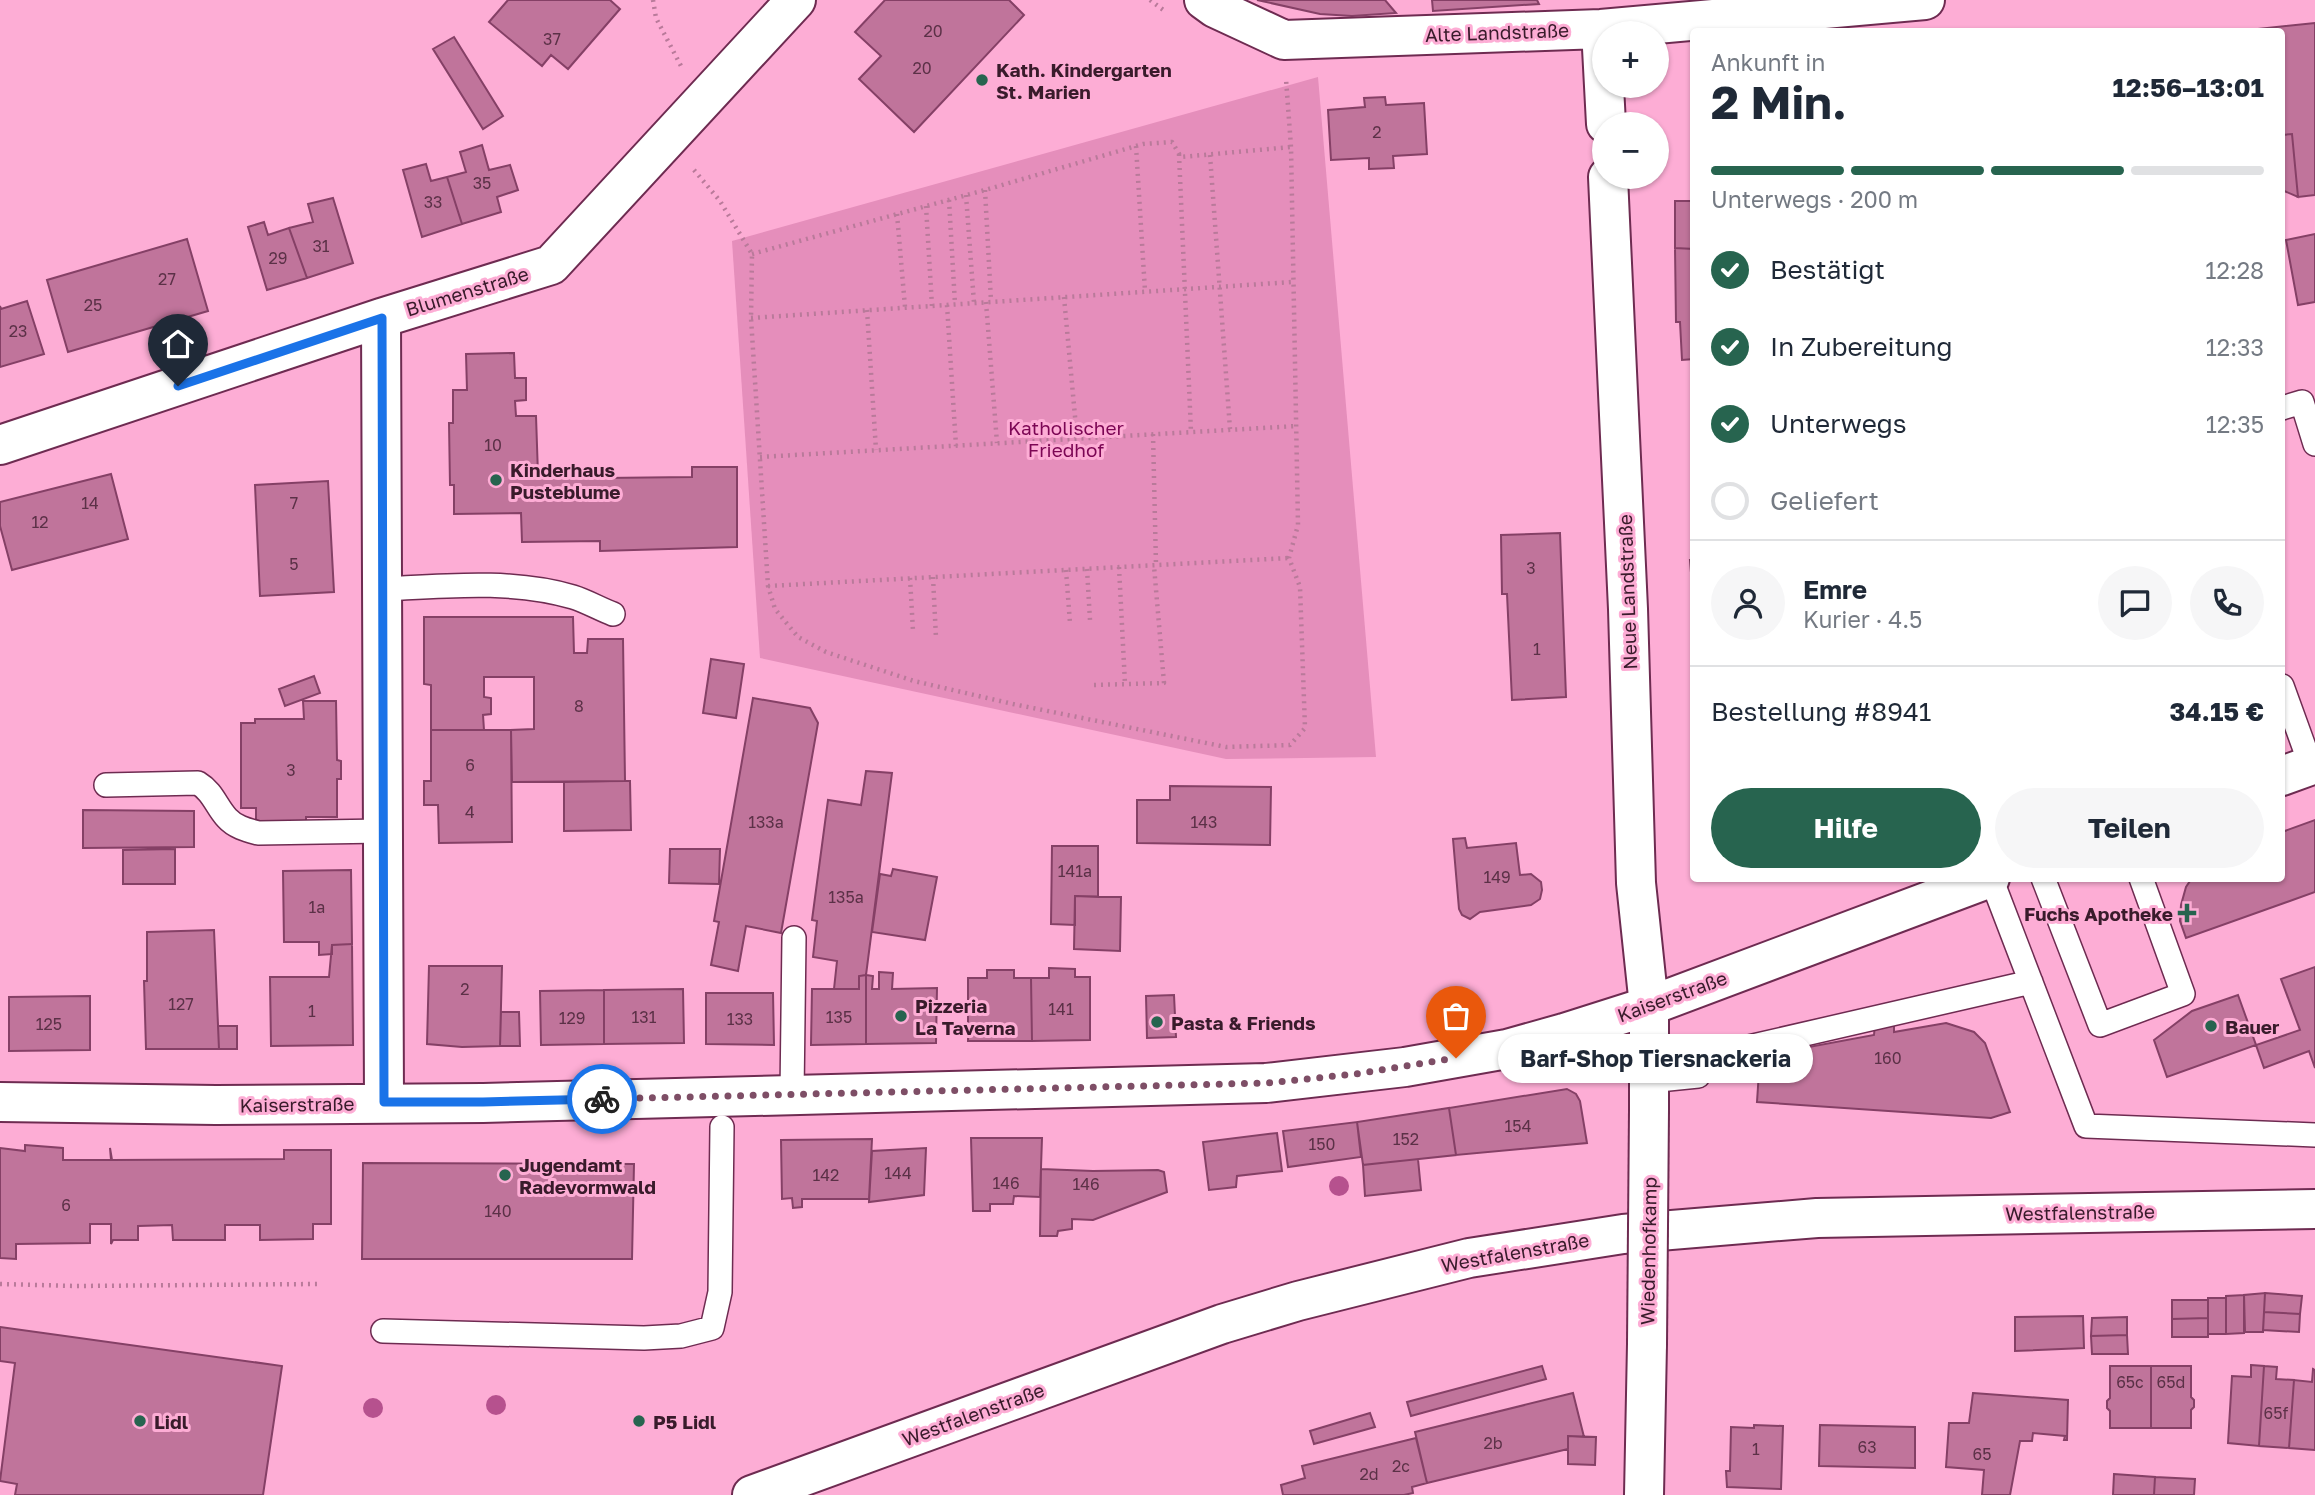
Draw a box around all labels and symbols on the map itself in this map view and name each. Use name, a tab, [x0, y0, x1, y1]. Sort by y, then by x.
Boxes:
street label: Alte Landstraße	[1425, 18, 1569, 46]
house number: 20	[923, 21, 943, 41]
house number: 37	[543, 29, 561, 49]
house number: 20	[912, 58, 932, 78]
place label: Kath. Kindergarten St. Marien	[996, 58, 1172, 103]
marker: Kath. Kindergarten St. Marien	[974, 72, 990, 88]
house number: 2	[1372, 122, 1382, 142]
house number: 35	[473, 173, 491, 193]
house number: 33	[424, 192, 442, 212]
house number: 31	[312, 236, 330, 256]
house number: 29	[269, 248, 287, 268]
street label: Blumenstraße	[403, 261, 531, 321]
house number: 27	[158, 269, 176, 289]
house number: 25	[84, 295, 102, 315]
pin	[148, 314, 208, 386]
house number: 23	[9, 321, 27, 341]
park label: Katholischer Friedhof	[1008, 416, 1125, 461]
house number: 10	[484, 435, 502, 455]
place label: Kinderhaus Pusteblume	[510, 458, 621, 503]
marker: Kinderhaus Pusteblume	[488, 472, 504, 488]
house number: 14	[81, 493, 99, 513]
house number: 7	[290, 493, 298, 513]
house number: 12	[31, 512, 49, 532]
street label: Neue Landstraße	[1613, 514, 1641, 670]
house number: 5	[289, 554, 299, 574]
house number: 3	[1526, 558, 1536, 578]
house number: 1	[1533, 639, 1541, 659]
house number: 8	[574, 696, 584, 716]
house number: 6	[465, 755, 475, 775]
house number: 3	[286, 760, 296, 780]
house number: 4	[465, 802, 475, 822]
house number: 133a	[748, 812, 784, 832]
house number: 143	[1191, 812, 1217, 832]
house number: 141a	[1058, 861, 1092, 881]
house number: 149	[1483, 867, 1511, 887]
house number: 135a	[828, 887, 864, 907]
house number: 1a	[309, 897, 325, 917]
place label: Fuchs Apotheke	[2024, 902, 2173, 925]
marker: Fuchs Apotheke	[2179, 905, 2195, 921]
street label: Kaiserstraße	[1614, 966, 1730, 1026]
house number: 2	[460, 979, 470, 999]
pin	[1426, 986, 1486, 1058]
house number: 127	[168, 994, 194, 1014]
place label: Pizzeria La Taverna	[915, 994, 1016, 1039]
house number: 141	[1048, 999, 1074, 1019]
house number: 1	[308, 1001, 316, 1021]
house number: 131	[632, 1007, 657, 1027]
house number: 135	[826, 1007, 852, 1027]
house number: 129	[559, 1008, 585, 1028]
marker: Pizzeria La Taverna	[893, 1008, 909, 1024]
house number: 133	[727, 1009, 753, 1029]
place label: Pasta & Friends	[1171, 1011, 1316, 1034]
house number: 125	[36, 1014, 62, 1034]
marker: Pasta & Friends	[1149, 1014, 1165, 1030]
place label: Bauer	[2225, 1015, 2280, 1038]
marker: Bauer	[2203, 1018, 2219, 1034]
callout: Barf-Shop Tiersnackeria	[1498, 1034, 1813, 1082]
house number: 160	[1874, 1048, 1902, 1068]
courier	[567, 1064, 637, 1134]
street label: Kaiserstraße	[239, 1091, 355, 1117]
house number: 154	[1505, 1116, 1531, 1136]
house number: 152	[1393, 1129, 1419, 1149]
house number: 150	[1309, 1134, 1335, 1154]
place label: Jugendamt Radevormwald	[519, 1153, 656, 1198]
house number: 144	[884, 1163, 912, 1183]
house number: 142	[813, 1165, 839, 1185]
marker: Jugendamt Radevormwald	[497, 1167, 513, 1183]
house number: 146	[992, 1173, 1020, 1193]
house number: 146	[1072, 1174, 1100, 1194]
street label: Wiedenhofkamp	[1635, 1177, 1661, 1325]
house number: 6	[61, 1195, 71, 1215]
street label: Westfalenstraße	[2005, 1199, 2155, 1225]
house number: 140	[484, 1201, 512, 1221]
street label: Westfalenstraße	[1439, 1228, 1591, 1276]
house number: 65c	[2116, 1372, 2144, 1392]
house number: 65d	[2157, 1372, 2185, 1392]
street label: Westfalenstraße	[899, 1378, 1047, 1450]
house number: 65f	[2264, 1403, 2289, 1423]
place label: Lidl	[154, 1410, 188, 1433]
place label: P5 Lidl	[653, 1410, 716, 1433]
marker: Lidl	[132, 1413, 148, 1429]
marker: P5 Lidl	[631, 1413, 647, 1429]
house number: 2b	[1483, 1433, 1503, 1453]
house number: 63	[1857, 1437, 1877, 1457]
house number: 1	[1752, 1439, 1760, 1459]
house number: 65	[1973, 1444, 1991, 1464]
house number: 2c	[1392, 1456, 1410, 1476]
house number: 2d	[1359, 1464, 1379, 1484]

